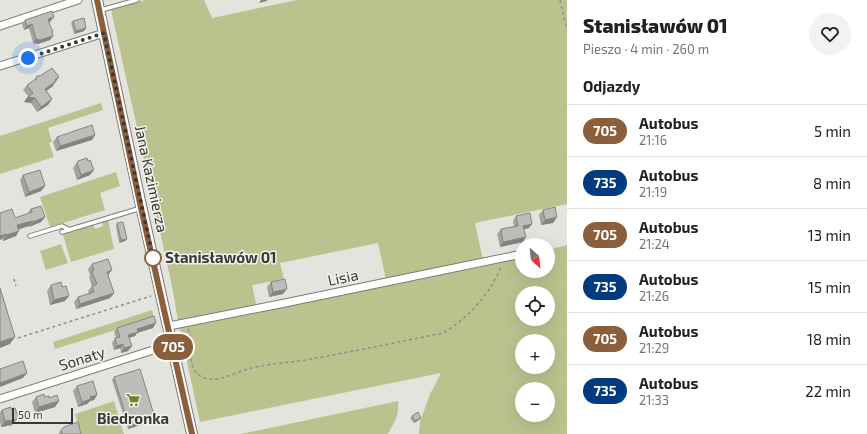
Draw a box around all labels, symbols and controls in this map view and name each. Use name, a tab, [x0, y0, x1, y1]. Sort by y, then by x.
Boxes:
button: heart	[809, 13, 851, 55]
text: Stanisławów 01	[583, 14, 728, 37]
text: Pieszo · 4 min · 260 m	[583, 41, 709, 57]
your location	[18, 48, 38, 68]
text: Odjazdy	[583, 77, 640, 95]
text: Autobus	[639, 114, 698, 132]
text: 705	[593, 122, 617, 139]
text: 5 min	[814, 122, 851, 140]
street label: Jana Kazimierza	[132, 124, 172, 234]
text: 21:16	[639, 132, 667, 148]
text: Autobus	[639, 166, 698, 184]
text: 735	[593, 174, 617, 191]
text: 8 min	[813, 174, 851, 192]
text: 21:19	[639, 184, 667, 200]
text: Autobus	[639, 218, 698, 236]
text: 705	[593, 226, 617, 243]
text: 13 min	[808, 226, 851, 244]
text: 21:24	[639, 236, 670, 252]
north arrow	[515, 238, 555, 278]
map controls	[515, 238, 555, 422]
place label: Stanisławów 01	[165, 248, 277, 266]
marker: Stanisławów 01	[144, 249, 162, 267]
street label: Lisia	[326, 265, 360, 289]
text: Autobus	[639, 270, 698, 288]
text: 735	[593, 278, 617, 295]
text: 15 min	[808, 278, 851, 296]
button: locate	[515, 286, 555, 326]
text: 21:26	[639, 288, 669, 304]
text: Autobus	[639, 322, 698, 340]
text: 705	[593, 330, 617, 347]
text: 18 min	[807, 330, 851, 348]
line badge: 705	[150, 334, 196, 360]
button: +	[515, 334, 555, 374]
text: 705	[161, 338, 185, 355]
text: 21:29	[639, 340, 669, 356]
street label: Sonaty	[56, 342, 107, 374]
text: Autobus	[639, 374, 698, 392]
button: −	[515, 382, 555, 422]
text: 735	[593, 382, 617, 399]
text: 22 min	[805, 382, 851, 400]
supermarket icon: Biedronka	[125, 392, 141, 408]
text: 21:33	[639, 392, 669, 408]
scale bar	[12, 406, 73, 425]
text: 50 m	[18, 408, 43, 421]
place label: Biedronka	[97, 409, 169, 427]

